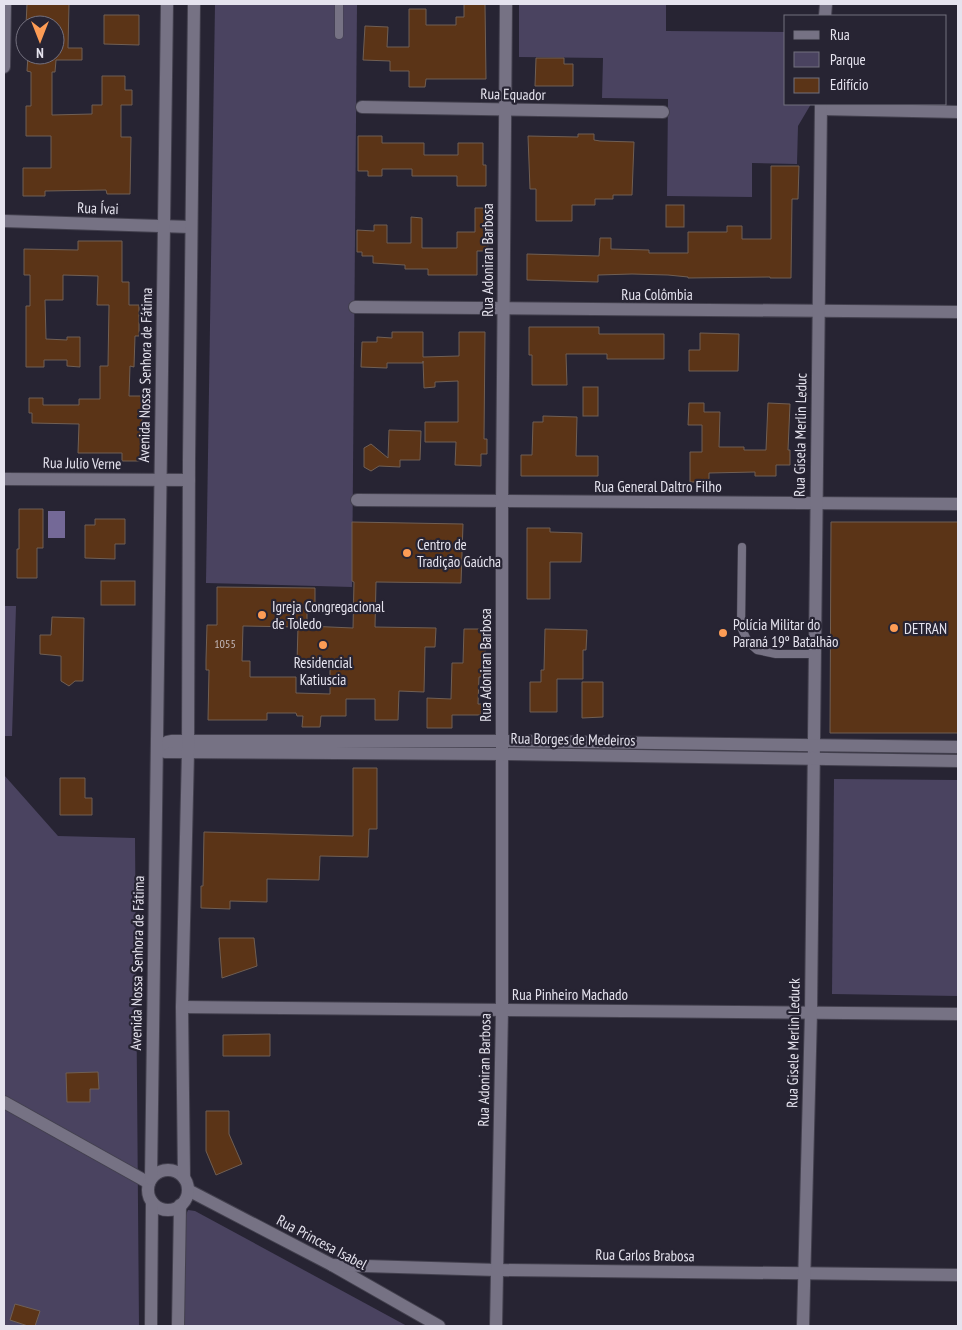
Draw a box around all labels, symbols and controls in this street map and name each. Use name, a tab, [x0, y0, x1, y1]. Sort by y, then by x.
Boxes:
north arrow	[15, 15, 65, 65]
legend	[784, 15, 947, 105]
text: Rua	[830, 25, 850, 44]
text: N	[36, 44, 44, 62]
text: Parque	[830, 50, 866, 69]
text: Edifício	[830, 75, 868, 94]
street label: Rua Equador	[480, 84, 547, 104]
street label: Rua Ívai	[77, 198, 119, 218]
street label: Rua Adoniran Barbosa	[478, 203, 497, 317]
street label: Rua Colômbia	[621, 285, 693, 304]
street label: Avenida Nossa Senhora de Fátima	[134, 287, 156, 463]
street label: Rua Gisela Merlin Leduc	[789, 372, 811, 497]
street label: Rua Julio Verne	[43, 453, 121, 473]
street label: Rua General Daltro Filho	[594, 477, 722, 496]
place label: Centro de Tradição Gaúcha	[417, 535, 501, 571]
marker: Centro de Tradição Gaúcha	[401, 547, 413, 559]
place label: Igreja Congregacional de Toledo	[272, 597, 385, 633]
street label: Rua Adoniran Barbosa	[476, 608, 495, 722]
marker: Igreja Congregacional de Toledo	[256, 609, 268, 621]
place label: Polícia Militar do Paraná 19º Batalhão	[733, 615, 839, 651]
place label: DETRAN	[904, 619, 947, 638]
marker: DETRAN	[888, 622, 900, 634]
marker: Polícia Militar do Paraná 19º Batalhão	[717, 627, 729, 639]
house number: 1055	[214, 636, 236, 651]
marker: Residencial Katiuscia	[317, 639, 329, 651]
place label: Residencial Katiuscia	[294, 653, 353, 689]
street label: Rua Borges de Medeiros	[510, 728, 636, 750]
street label: Avenida Nossa Senhora de Fátima	[126, 875, 148, 1051]
street label: Rua Gisele Merlin Leduck	[782, 978, 804, 1108]
street label: Rua Pinheiro Machado	[512, 985, 628, 1004]
street label: Rua Adoniran Barbosa	[474, 1013, 494, 1127]
street label: Rua Princesa Isabel	[274, 1210, 371, 1274]
street label: Rua Carlos Brabosa	[595, 1245, 695, 1265]

